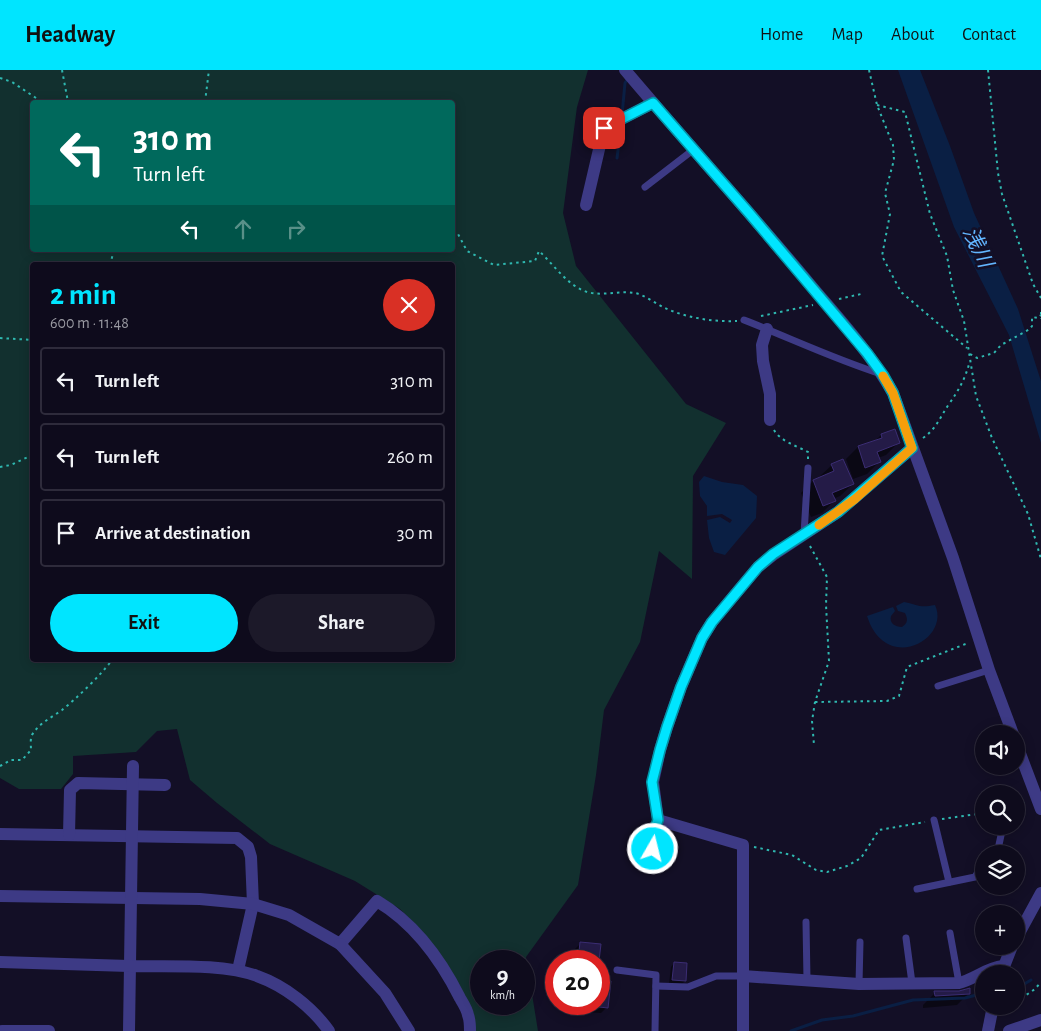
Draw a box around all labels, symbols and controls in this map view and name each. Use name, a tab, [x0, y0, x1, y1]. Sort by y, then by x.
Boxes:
text: Headway	[25, 23, 115, 47]
text: Home	[760, 26, 803, 44]
text: Map	[831, 26, 863, 44]
text: About	[891, 26, 934, 44]
text: Contact	[962, 26, 1016, 44]
pin	[583, 107, 625, 149]
icon: arrive	[590, 114, 618, 142]
icon: left	[50, 120, 115, 185]
text: 310 m	[133, 122, 212, 157]
text: Turn left	[133, 163, 205, 185]
icon: left	[176, 215, 204, 243]
icon: ahead	[229, 215, 257, 243]
icon: right	[282, 215, 310, 243]
water label: 浅川	[959, 223, 998, 272]
button: close	[383, 279, 435, 331]
text: 2 min	[50, 280, 117, 310]
text: 600 m · 11:48	[50, 315, 129, 331]
icon: left	[52, 367, 80, 395]
text: Turn left	[95, 372, 159, 391]
text: 310 m	[390, 372, 433, 391]
icon: left	[52, 443, 80, 471]
text: Turn left	[95, 448, 159, 467]
text: 260 m	[387, 448, 433, 467]
icon: arrive	[52, 519, 80, 547]
text: Arrive at destination	[95, 524, 251, 543]
text: 30 m	[397, 524, 433, 543]
button: Exit	[50, 594, 238, 652]
button: Share	[248, 594, 435, 652]
map controls	[975, 725, 1025, 1015]
button: sound	[975, 725, 1025, 775]
button: search	[975, 785, 1025, 835]
position arrow	[626, 822, 678, 874]
button: layers	[975, 845, 1025, 895]
button: +	[975, 905, 1025, 955]
speed limit sign: 20	[545, 950, 610, 1015]
text: 9	[496, 964, 509, 989]
button: −	[975, 965, 1025, 1015]
text: km/h	[490, 989, 515, 1001]

